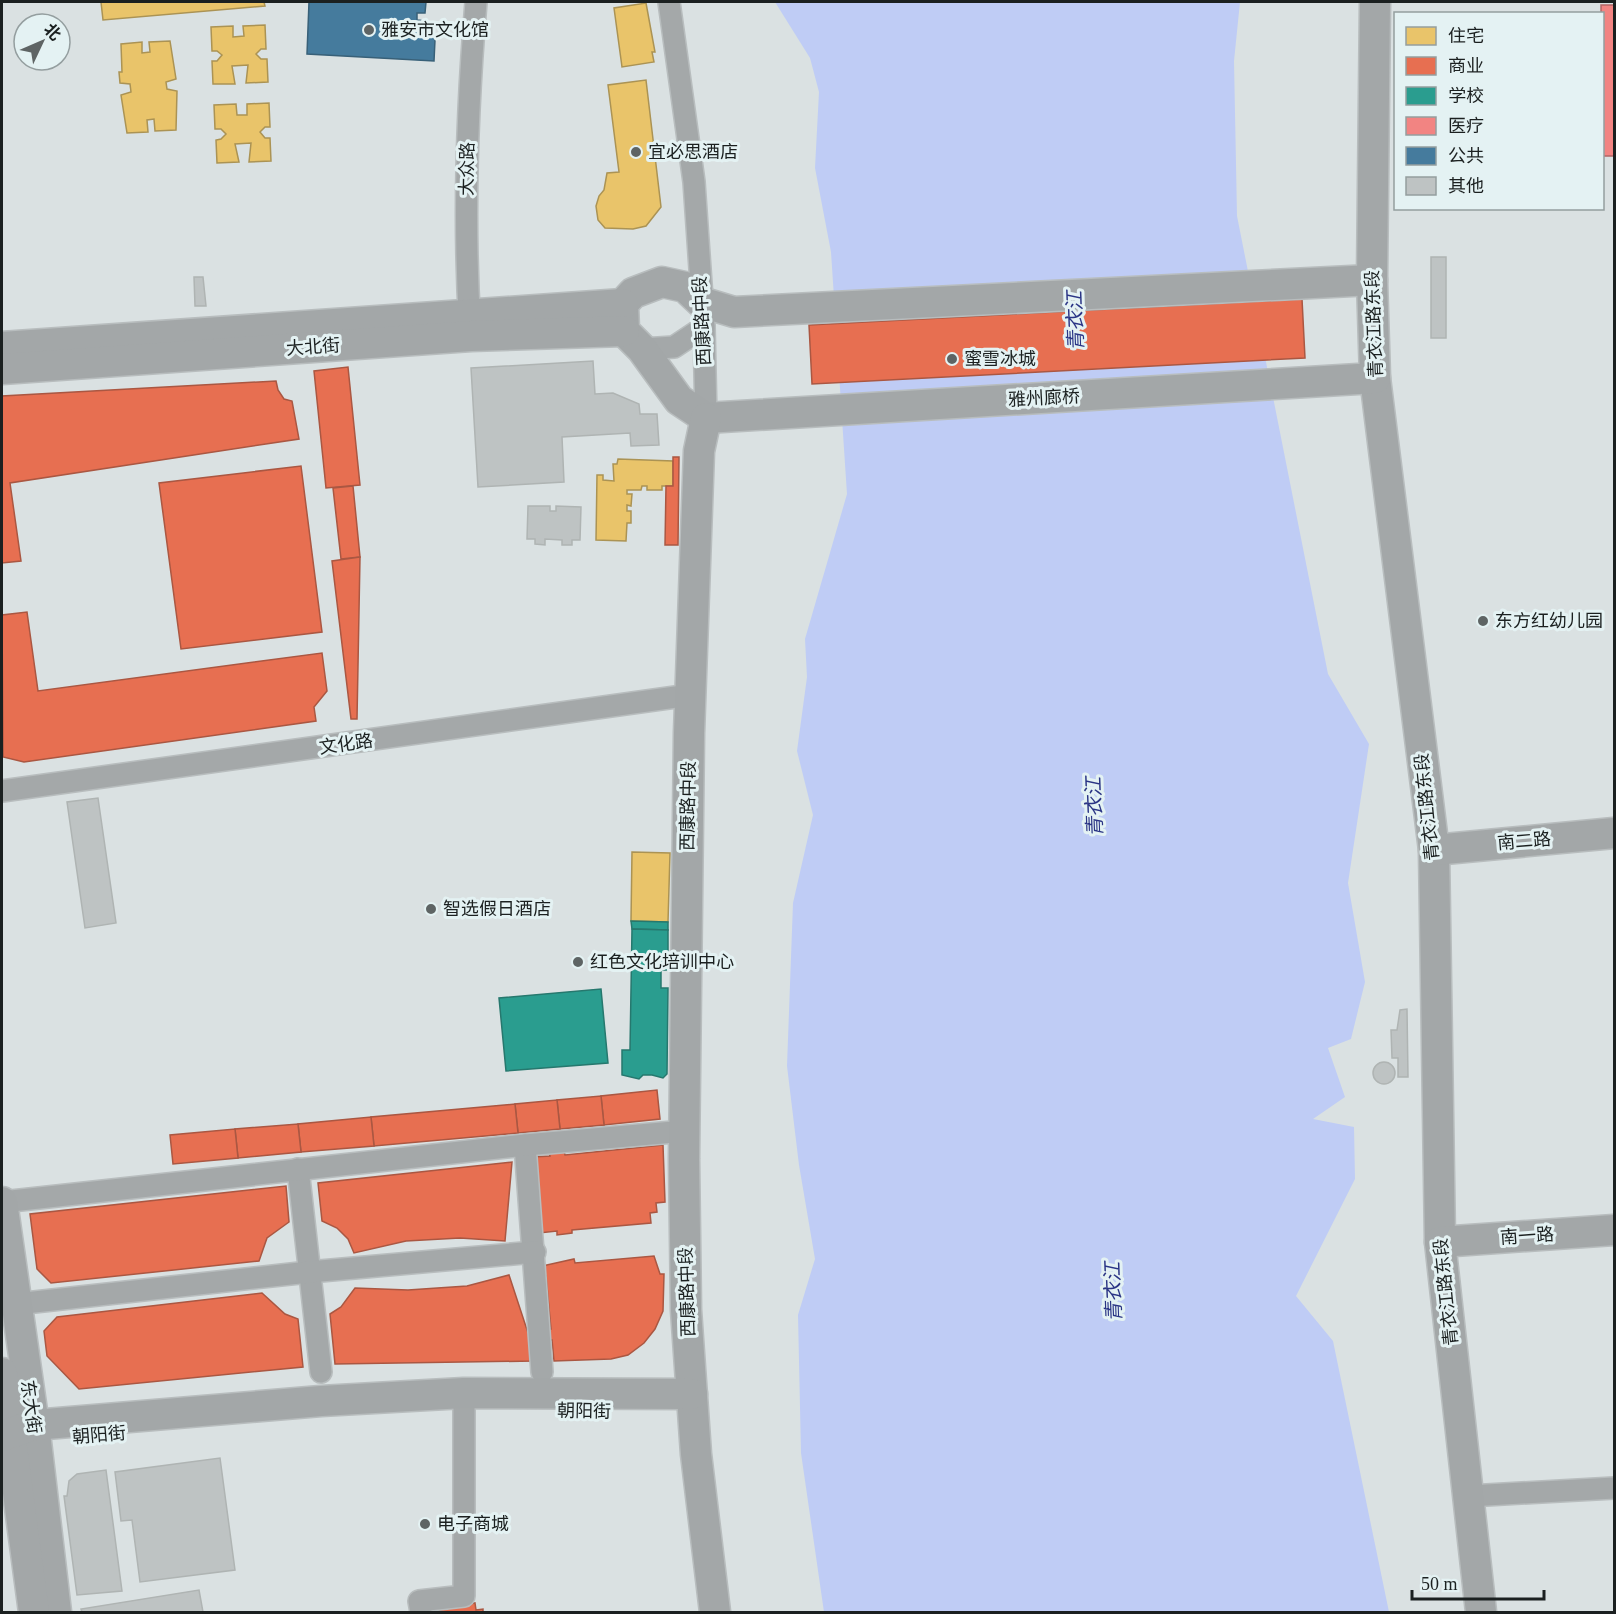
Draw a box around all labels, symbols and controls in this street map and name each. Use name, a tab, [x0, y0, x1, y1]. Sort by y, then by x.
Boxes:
north arrow	[12, 12, 72, 72]
legend	[1394, 12, 1604, 210]
text: 北	[41, 20, 64, 44]
place label: 雅安市文化馆	[381, 20, 489, 40]
marker: 雅安市文化馆	[362, 23, 376, 37]
text: 住宅	[1448, 26, 1484, 46]
text: 商业	[1448, 56, 1484, 76]
text: 学校	[1448, 86, 1484, 106]
text: 医疗	[1448, 116, 1484, 136]
street label: 大众路	[457, 142, 477, 196]
place label: 宜必思酒店	[648, 142, 738, 162]
marker: 宜必思酒店	[629, 145, 643, 159]
text: 公共	[1448, 146, 1484, 166]
text: 其他	[1448, 176, 1484, 196]
street label: 青衣江路东段	[1362, 270, 1386, 378]
street label: 西康路中段	[690, 276, 714, 366]
water label: 青衣江	[1063, 289, 1087, 351]
street label: 大北街	[285, 335, 341, 359]
place label: 蜜雪冰城	[964, 349, 1036, 369]
marker: 蜜雪冰城	[945, 352, 959, 366]
street label: 雅州廊桥	[1008, 386, 1080, 410]
place label: 东方红幼儿园	[1495, 611, 1603, 631]
marker: 东方红幼儿园	[1476, 614, 1490, 628]
street label: 文化路	[318, 730, 374, 758]
street label: 青衣江路东段	[1411, 752, 1443, 862]
street label: 西康路中段	[677, 761, 699, 851]
water label: 青衣江	[1082, 775, 1106, 837]
street label: 南二路	[1496, 829, 1552, 853]
place label: 智选假日酒店	[443, 899, 551, 919]
marker: 智选假日酒店	[424, 902, 438, 916]
place label: 红色文化培训中心	[590, 952, 734, 972]
marker: 红色文化培训中心	[571, 955, 585, 969]
street label: 南一路	[1499, 1224, 1555, 1248]
street label: 青衣江路东段	[1430, 1237, 1462, 1347]
street label: 西康路中段	[675, 1247, 699, 1337]
water label: 青衣江	[1101, 1260, 1125, 1322]
street label: 东大街	[17, 1379, 45, 1435]
street label: 朝阳街	[557, 1401, 611, 1421]
street label: 朝阳街	[71, 1423, 127, 1447]
place label: 电子商城	[437, 1514, 509, 1534]
marker: 电子商城	[418, 1517, 432, 1531]
scale bar	[1412, 1563, 1544, 1601]
text: 50 m	[1421, 1574, 1458, 1594]

